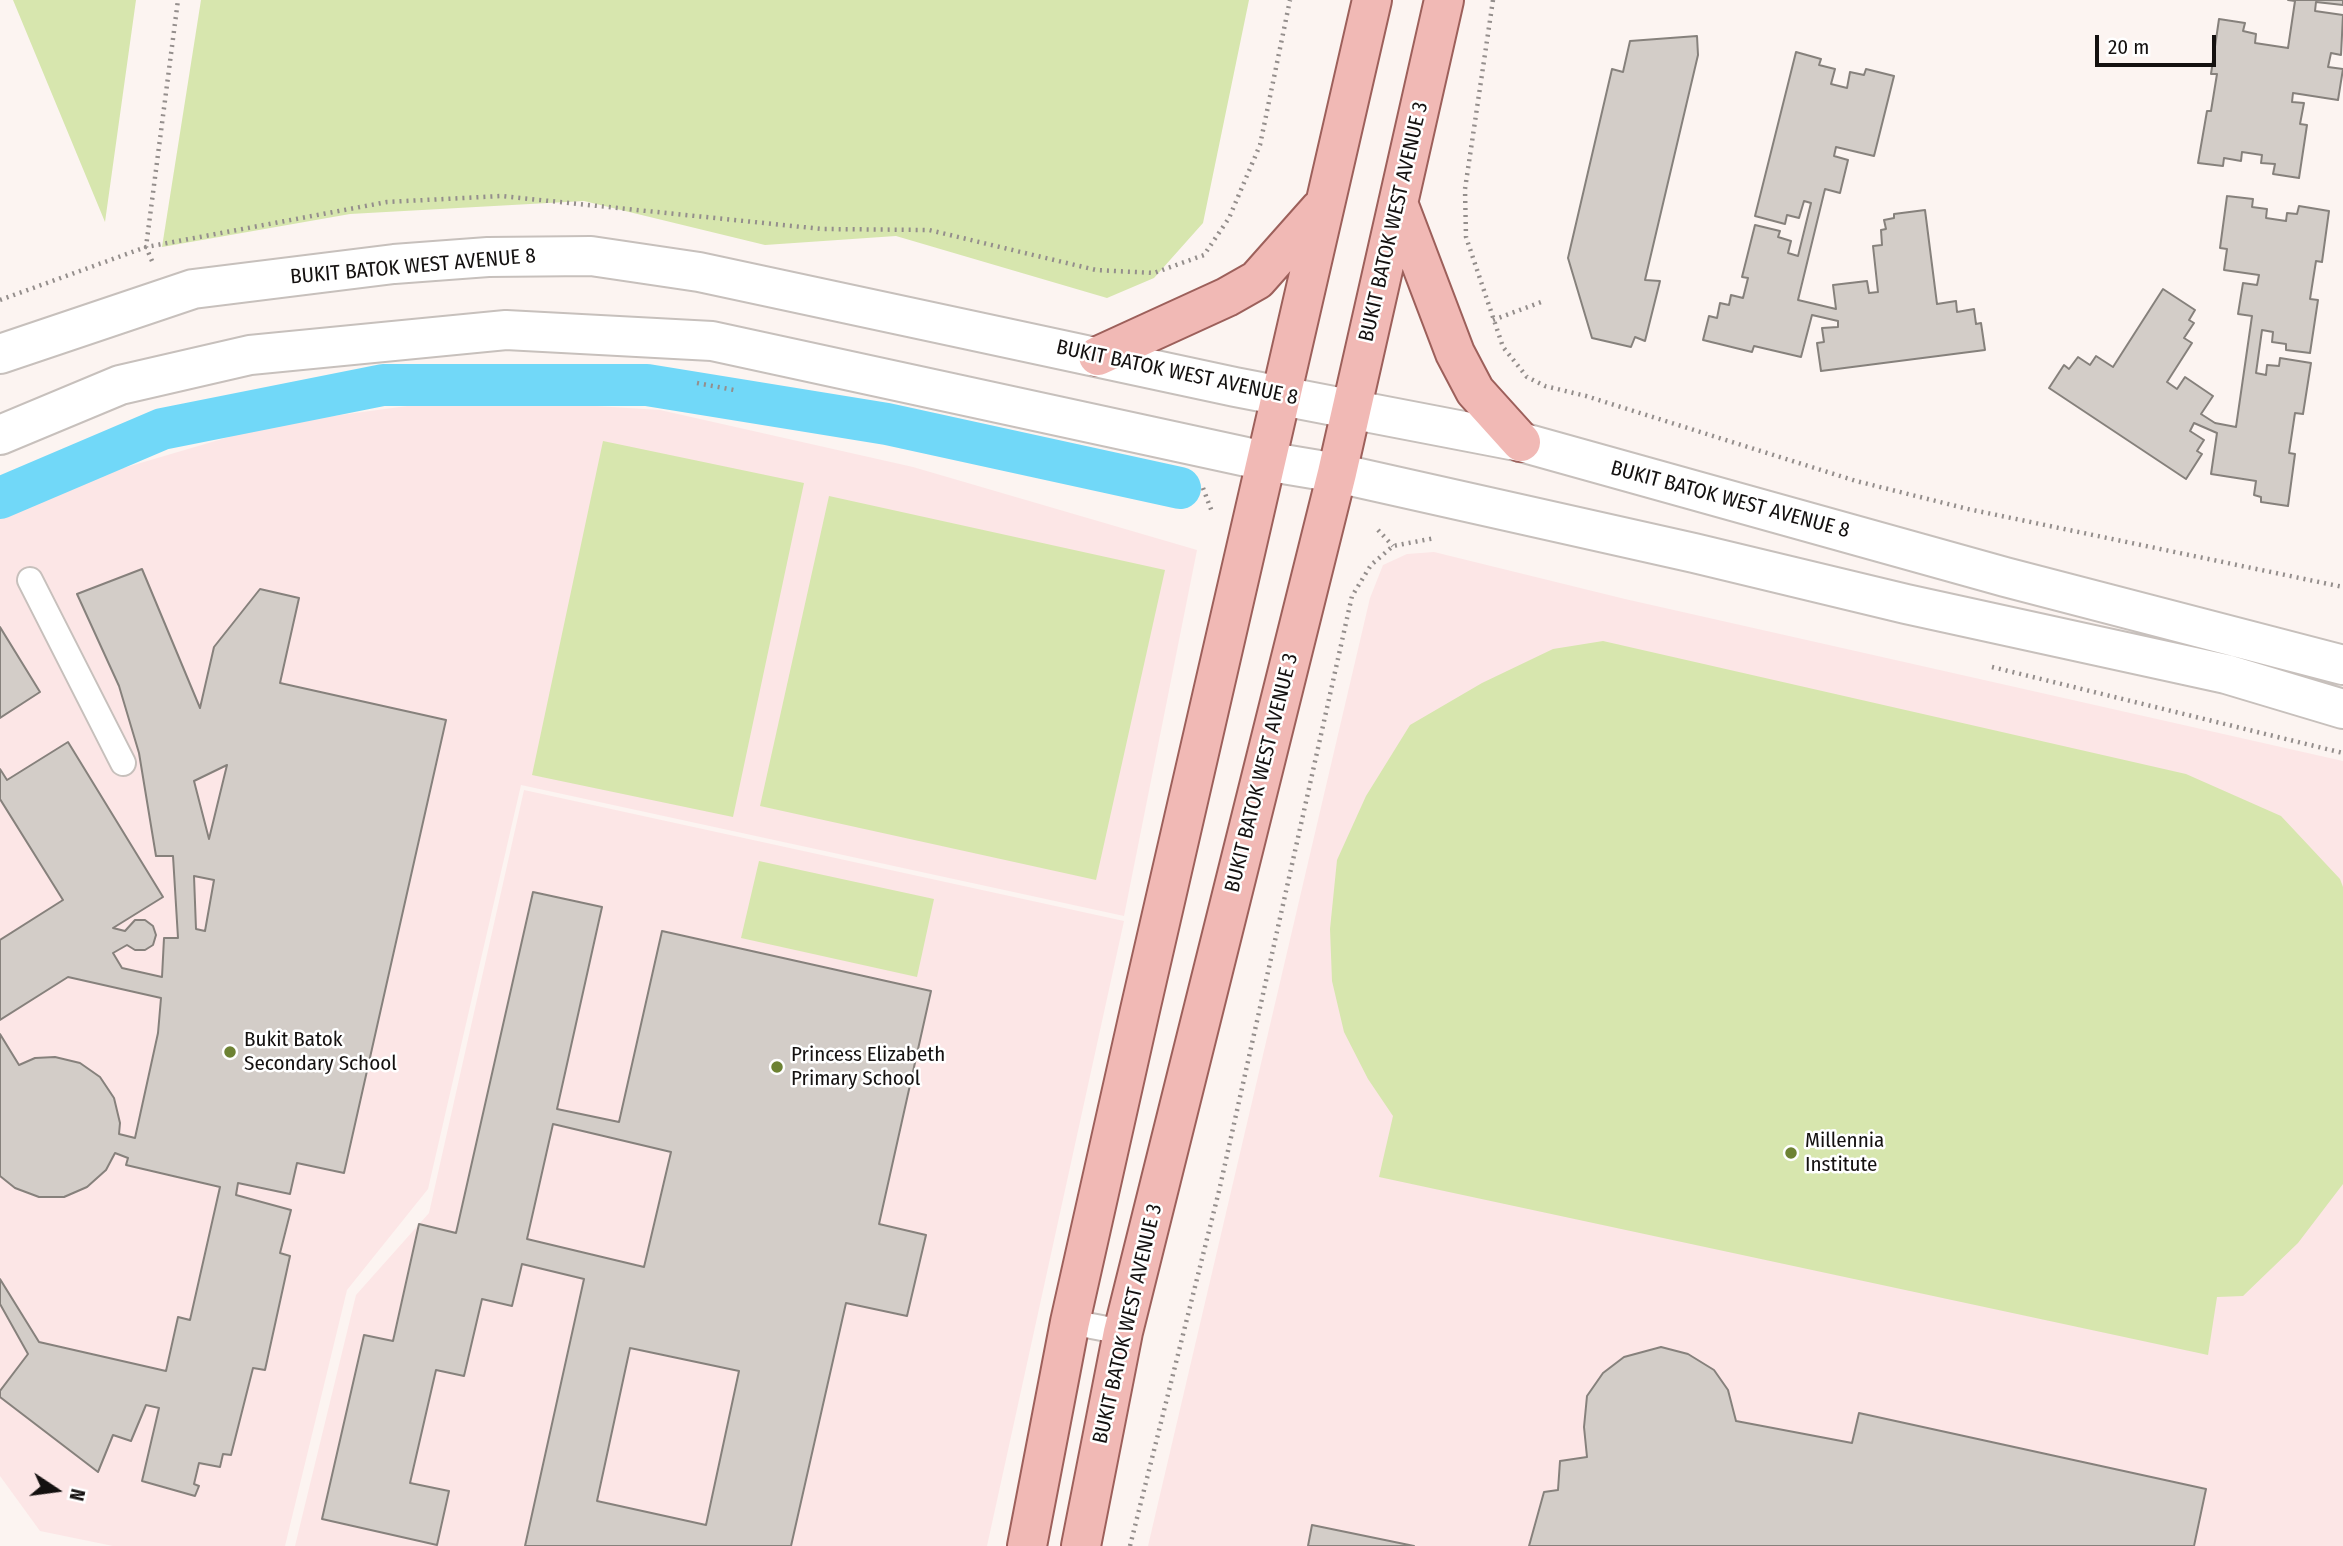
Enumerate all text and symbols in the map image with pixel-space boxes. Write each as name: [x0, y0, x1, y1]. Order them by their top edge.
scale bar: [2098, 21, 2219, 65]
text: 20 m: [2108, 34, 2149, 60]
street label: BUKIT BATOK WEST AVENUE 3: [1354, 100, 1434, 344]
street label: BUKIT BATOK WEST AVENUE 8: [289, 244, 537, 290]
street label: BUKIT BATOK WEST AVENUE 8: [1054, 335, 1300, 411]
street label: BUKIT BATOK WEST AVENUE 8: [1608, 456, 1852, 544]
street label: BUKIT BATOK WEST AVENUE 3: [1220, 651, 1304, 895]
place label: Bukit Batok Secondary School: [244, 1027, 397, 1077]
place label: Princess Elizabeth Primary School: [791, 1042, 945, 1092]
marker: Bukit Batok Secondary School: [222, 1044, 238, 1060]
marker: Princess Elizabeth Primary School: [769, 1059, 785, 1075]
place label: Millennia Institute: [1805, 1128, 1884, 1178]
marker: Millennia Institute: [1783, 1145, 1799, 1161]
street label: BUKIT BATOK WEST AVENUE 3: [1088, 1202, 1168, 1446]
north arrow: [21, 1455, 91, 1525]
text: N: [64, 1487, 89, 1503]

